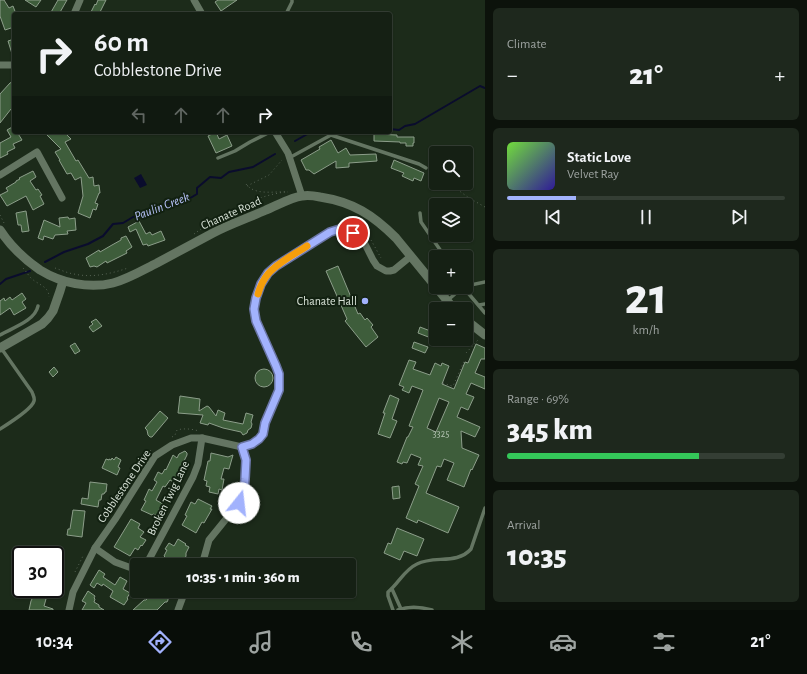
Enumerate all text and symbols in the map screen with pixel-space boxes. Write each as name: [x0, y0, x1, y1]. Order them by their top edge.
icon: right: [28, 28, 80, 80]
text: 60 m: [94, 29, 149, 57]
text: Climate: [507, 38, 546, 51]
text: 21°: [629, 60, 663, 90]
text: Cobblestone Drive: [94, 62, 222, 80]
text: −: [507, 64, 518, 86]
text: +: [774, 64, 785, 86]
icon: left: [128, 104, 150, 126]
icon: ahead: [170, 104, 192, 126]
icon: ahead: [212, 104, 234, 126]
icon: right: [254, 104, 276, 126]
map controls: [429, 146, 473, 346]
button: search: [429, 146, 473, 190]
text: Static Love: [567, 150, 631, 165]
text: Velvet Ray: [567, 168, 619, 181]
water label: Paulin Creek: [133, 191, 191, 223]
street label: Chanate Road: [199, 194, 263, 232]
button: layers: [429, 198, 473, 242]
icon: previous: [542, 206, 564, 228]
icon: pause: [635, 206, 657, 228]
icon: next: [728, 206, 750, 228]
pin: [336, 216, 370, 250]
icon: arrive: [342, 222, 364, 244]
button: +: [429, 250, 473, 294]
text: 21: [624, 271, 668, 323]
place label: Chanate Hall: [297, 295, 357, 307]
marker: Chanate Hall: [360, 296, 370, 306]
button: −: [429, 302, 473, 346]
text: km/h: [633, 324, 659, 337]
text: Range · 69%: [507, 393, 569, 406]
text: 345 km: [507, 415, 593, 445]
house number: 3325: [433, 429, 449, 439]
street label: Cobblestone Drive: [95, 447, 153, 525]
street label: Broken Twig Lane: [145, 459, 191, 537]
position arrow: [218, 482, 260, 524]
text: Arrival: [507, 519, 540, 532]
text: 10:35: [507, 541, 567, 571]
speed limit sign: 30: [12, 546, 64, 598]
text: 10:35 · 1 min · 360 m: [186, 570, 300, 585]
icon: directions: [146, 628, 174, 656]
icon: music: [247, 628, 275, 656]
icon: phone: [347, 628, 375, 656]
icon: climate: [448, 628, 476, 656]
icon: car: [549, 628, 577, 656]
icon: filters: [650, 628, 678, 656]
text: 10:34: [36, 633, 73, 651]
text: 21°: [750, 633, 771, 651]

